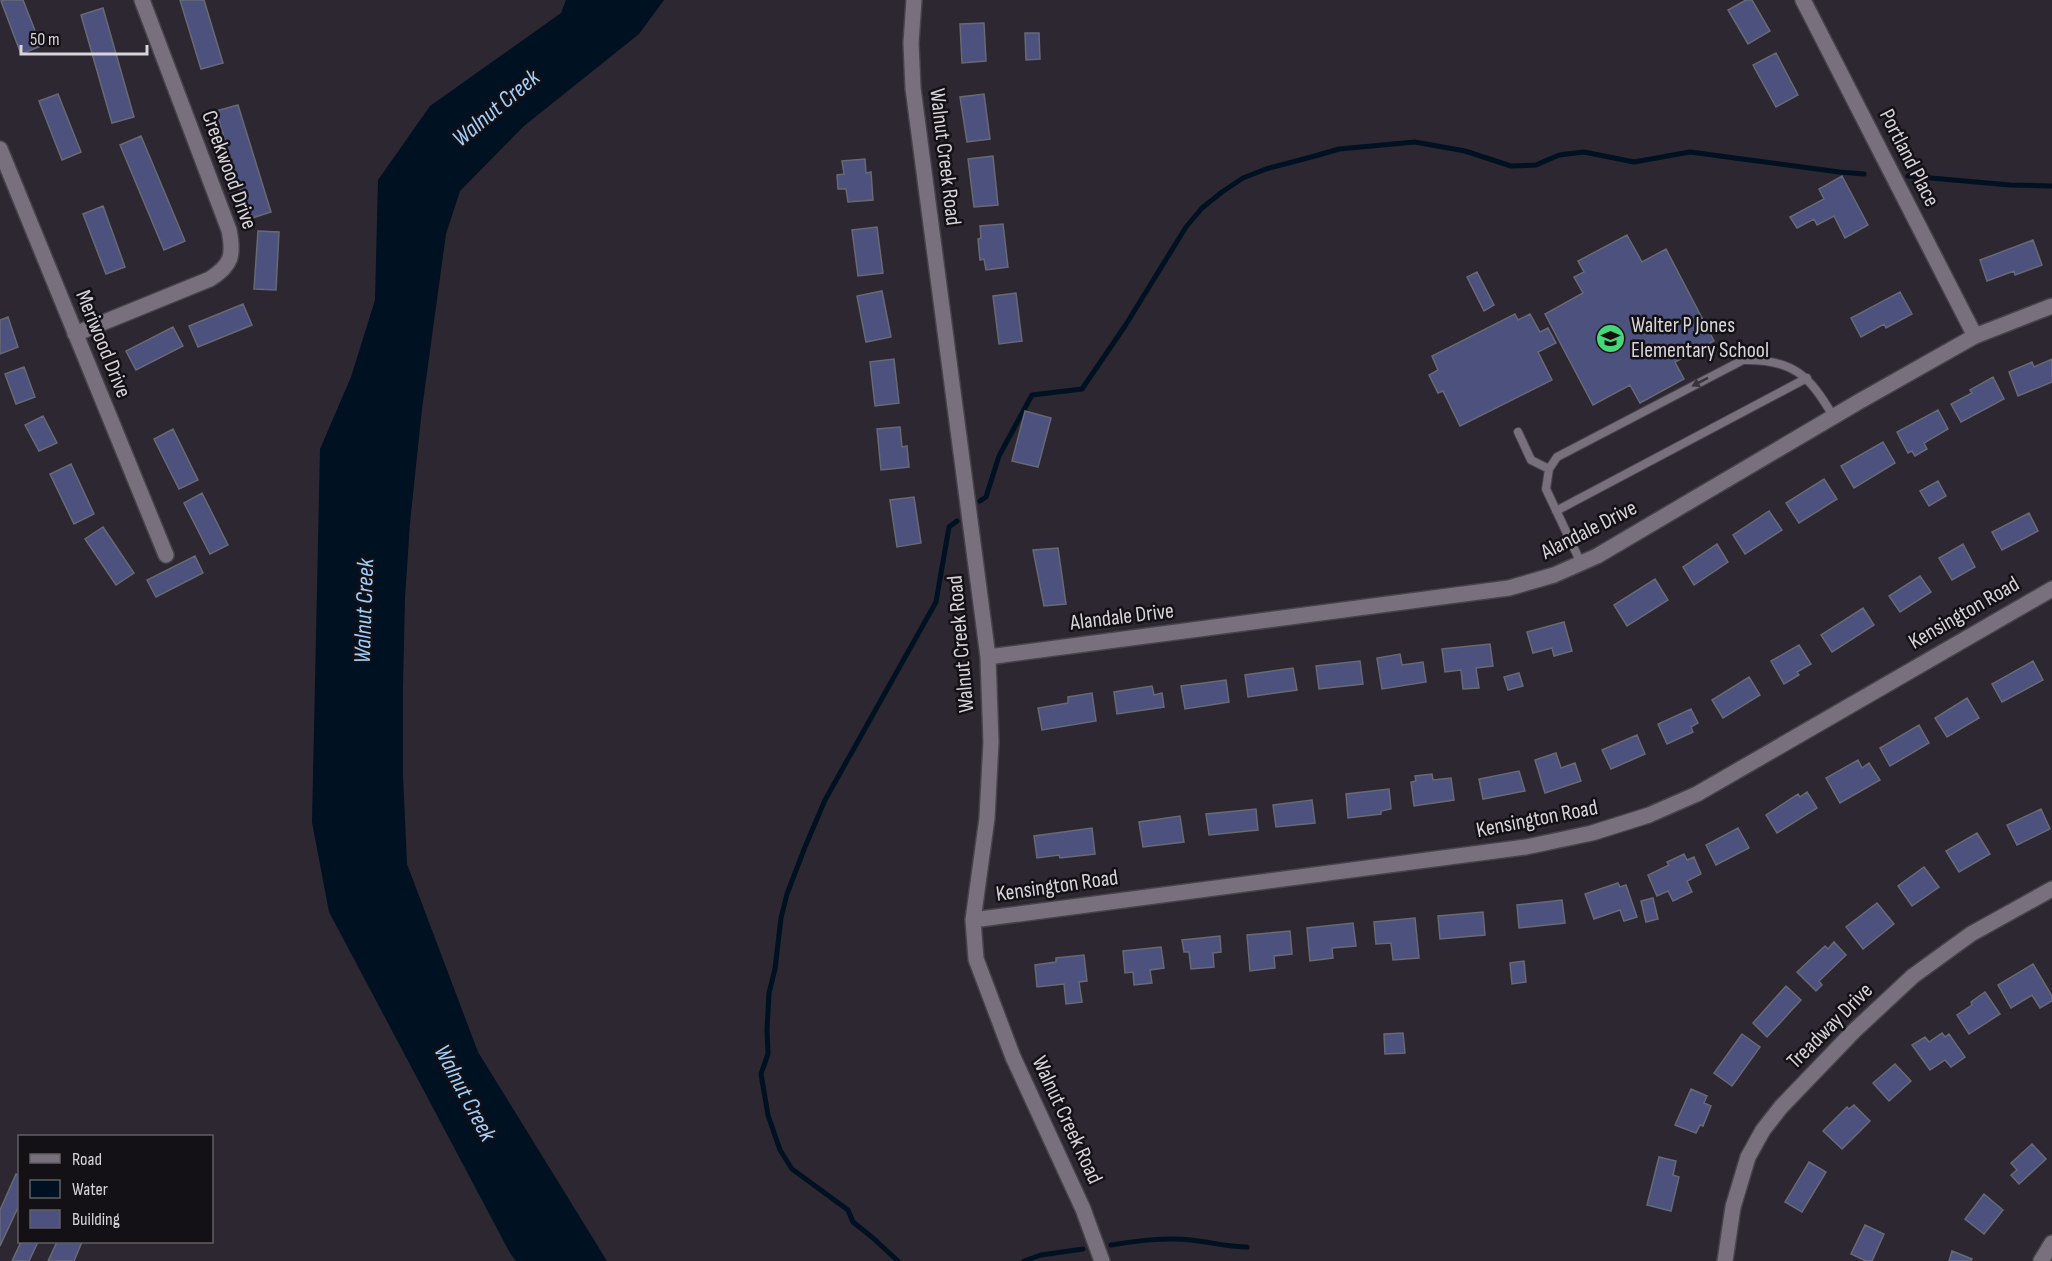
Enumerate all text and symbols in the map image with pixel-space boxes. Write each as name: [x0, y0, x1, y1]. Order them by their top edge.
scale bar: [21, 18, 147, 56]
text: 50 m: [30, 29, 60, 50]
water label: Walnut Creek: [446, 62, 546, 153]
street label: Walnut Creek Road: [923, 87, 967, 227]
street label: Portland Place: [1873, 105, 1945, 211]
street label: Creekwood Drive: [195, 107, 263, 233]
street label: Meriwood Drive: [69, 286, 137, 402]
place label: Walter P Jones Elementary School: [1631, 312, 1769, 364]
school or university icon: Walter P Jones Elementary School: [1594, 322, 1626, 354]
one-way arrow: [1691, 377, 1708, 387]
street label: Alandale Drive: [1536, 494, 1642, 566]
water label: Walnut Creek: [348, 557, 380, 664]
street label: Kensington Road: [1904, 571, 2024, 655]
street label: Walnut Creek Road: [942, 574, 980, 714]
street label: Alandale Drive: [1068, 597, 1175, 637]
street label: Kensington Road: [1474, 794, 1600, 844]
street label: Kensington Road: [994, 864, 1120, 908]
street label: Treadway Drive: [1781, 977, 1879, 1075]
water label: Walnut Creek: [428, 1040, 503, 1147]
street label: Walnut Creek Road: [1026, 1052, 1108, 1188]
legend: [18, 1135, 213, 1243]
text: Road: [72, 1149, 102, 1170]
text: Water: [72, 1179, 108, 1200]
text: Building: [72, 1209, 120, 1230]

